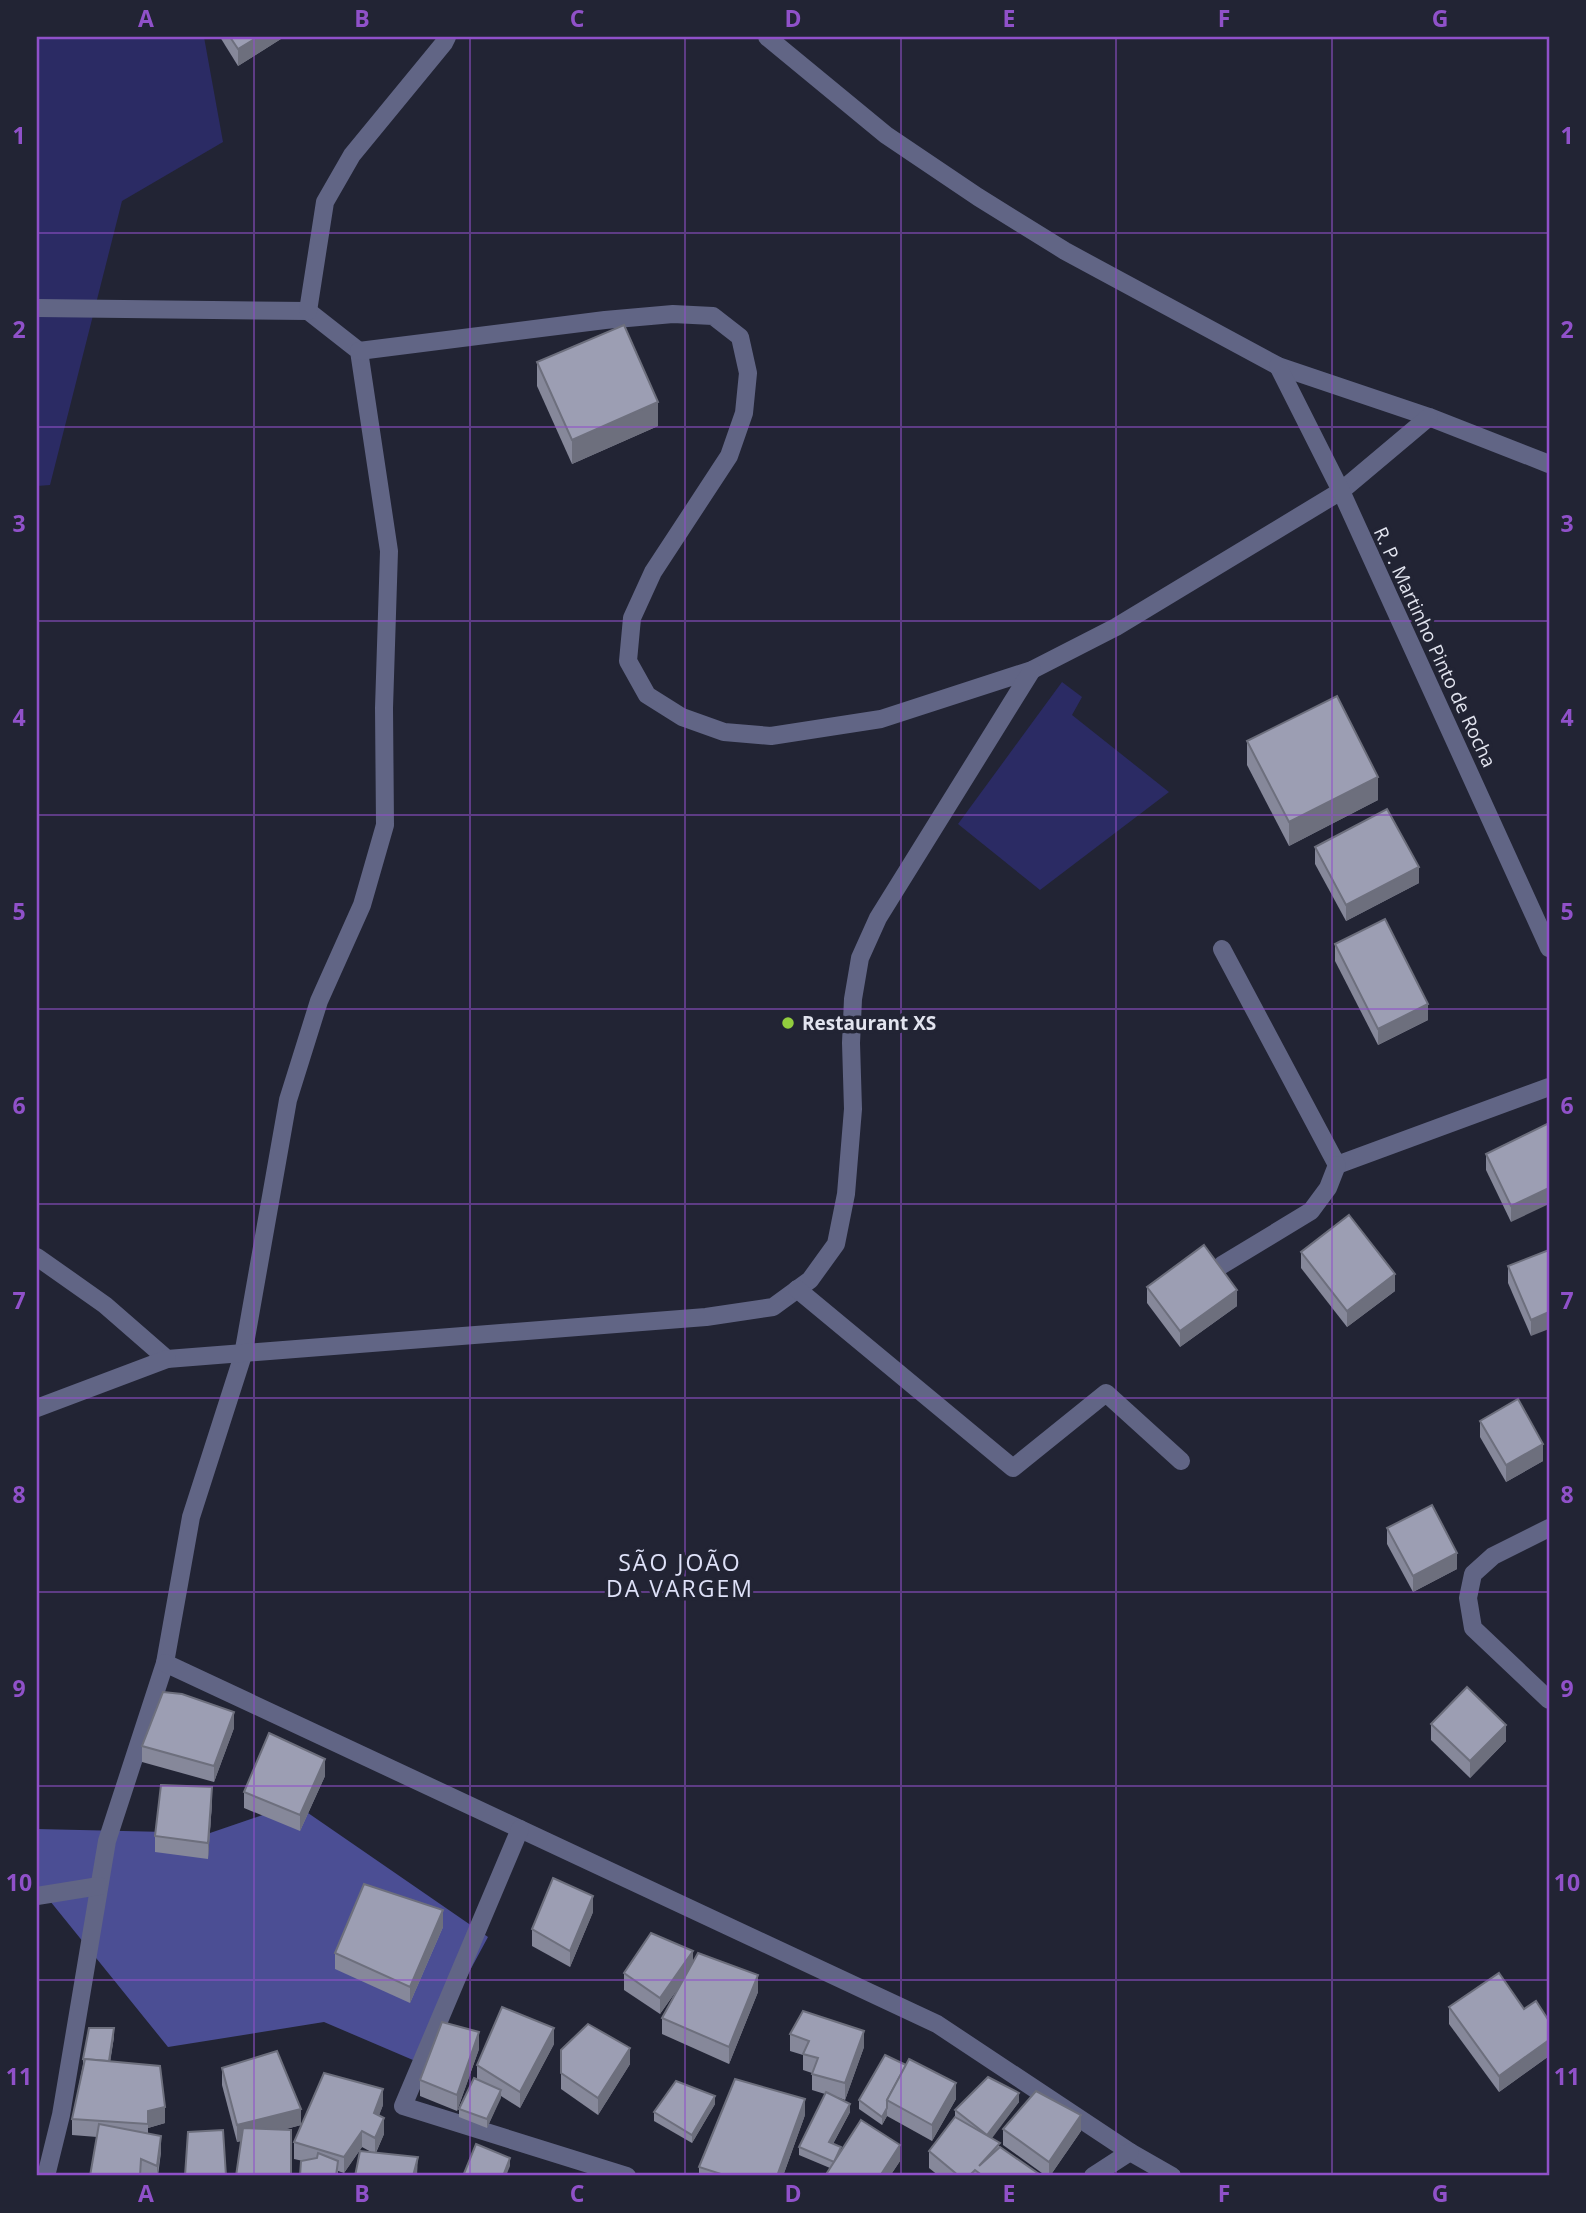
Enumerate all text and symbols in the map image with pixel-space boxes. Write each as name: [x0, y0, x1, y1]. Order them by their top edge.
text: A: [138, 2, 154, 34]
text: B: [354, 2, 370, 34]
text: C: [570, 2, 584, 34]
text: D: [784, 2, 802, 34]
text: E: [1003, 2, 1015, 34]
text: F: [1218, 2, 1230, 34]
text: G: [1432, 2, 1448, 34]
text: 1: [12, 119, 26, 151]
text: 1: [1560, 119, 1574, 151]
text: 2: [12, 313, 26, 345]
text: 2: [1560, 313, 1574, 345]
text: 3: [12, 507, 26, 539]
text: 3: [1560, 507, 1574, 539]
street label: R. P. Martinho Pinto de Rocha: [1368, 523, 1502, 771]
text: 4: [12, 701, 26, 733]
text: 4: [1560, 701, 1574, 733]
text: 5: [12, 895, 26, 927]
text: 5: [1560, 895, 1574, 927]
place label: Restaurant XS: [802, 1010, 936, 1036]
marker: Restaurant XS: [780, 1015, 796, 1031]
text: 6: [12, 1089, 26, 1121]
text: 6: [1560, 1089, 1574, 1121]
text: 7: [12, 1284, 26, 1316]
text: 7: [1560, 1284, 1574, 1316]
text: 8: [12, 1478, 26, 1510]
text: 8: [1560, 1478, 1574, 1510]
district label: SÃO JOÃO DA VARGEM: [606, 1546, 754, 1604]
text: 9: [12, 1672, 26, 1704]
text: 9: [1560, 1672, 1574, 1704]
text: 10: [6, 1866, 32, 1898]
text: 10: [1554, 1866, 1580, 1898]
text: 11: [6, 2060, 32, 2092]
text: 11: [1554, 2060, 1580, 2092]
text: A: [138, 2177, 154, 2209]
text: B: [354, 2177, 370, 2209]
text: C: [570, 2177, 584, 2209]
text: D: [784, 2177, 802, 2209]
text: E: [1003, 2177, 1015, 2209]
text: F: [1218, 2177, 1230, 2209]
text: G: [1432, 2177, 1448, 2209]

